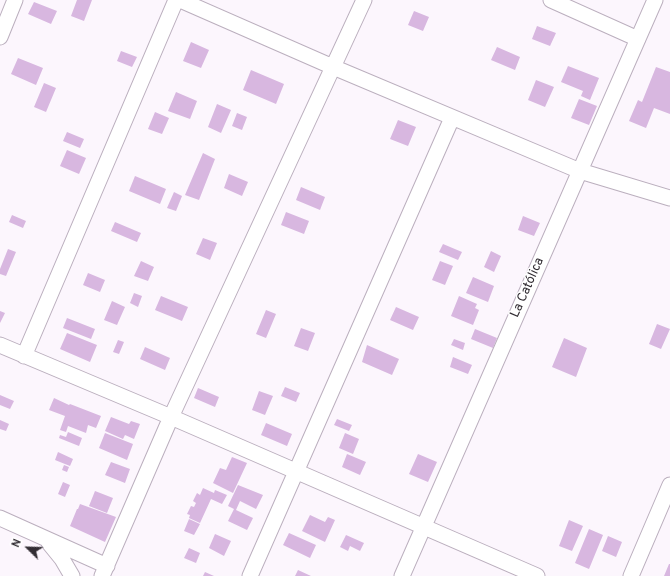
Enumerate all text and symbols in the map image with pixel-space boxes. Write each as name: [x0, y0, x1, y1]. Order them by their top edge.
street label: La Católica: [508, 256, 548, 320]
north arrow: [8, 528, 48, 568]
text: N: [9, 537, 25, 550]

